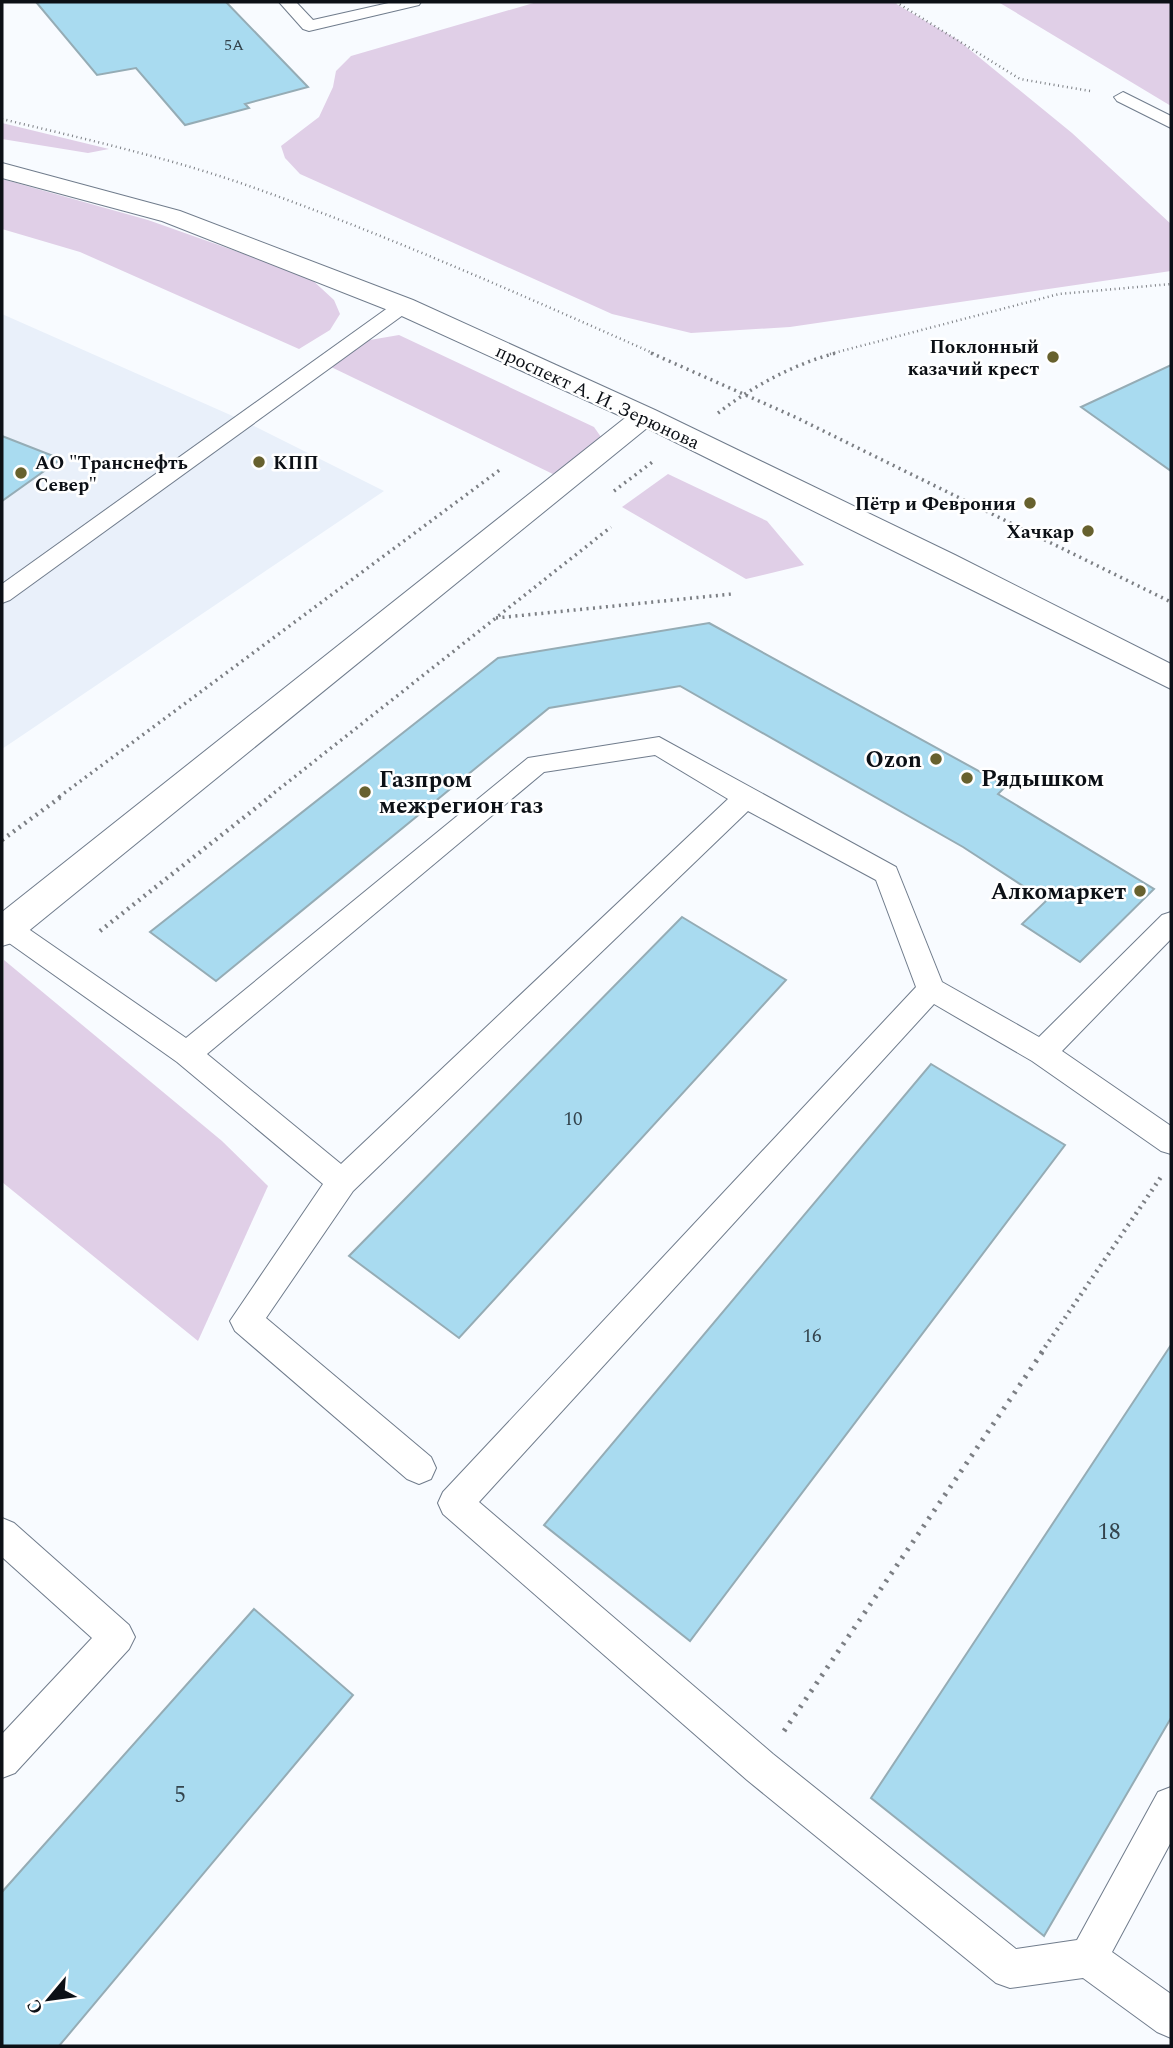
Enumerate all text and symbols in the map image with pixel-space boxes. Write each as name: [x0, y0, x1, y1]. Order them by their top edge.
house number: 5А: [224, 33, 244, 57]
place label: Поклонный казачий крест: [908, 333, 1039, 384]
street label: проспект А. И. Зерюнова: [490, 337, 705, 458]
marker: Поклонный казачий крест: [1045, 349, 1061, 365]
place label: АО "Транснефть Север": [35, 449, 188, 500]
place label: КПП: [273, 449, 319, 478]
marker: КПП: [251, 454, 267, 470]
marker: АО "Транснефть Север": [13, 465, 29, 481]
place label: Пётр и Феврония: [855, 490, 1016, 519]
marker: Пётр и Феврония: [1022, 495, 1038, 511]
place label: Хачкар: [1006, 518, 1074, 547]
marker: Хачкар: [1080, 523, 1096, 539]
place label: Ozon: [866, 743, 922, 778]
marker: Ozon: [928, 751, 944, 767]
place label: Рядышком: [981, 762, 1104, 797]
place label: Газпром межрегион газ: [379, 763, 544, 824]
marker: Рядышком: [959, 770, 975, 786]
marker: Газпром межрегион газ: [357, 784, 373, 800]
place label: Алкомаркет: [991, 875, 1126, 910]
marker: Алкомаркет: [1132, 883, 1148, 899]
house number: 10: [563, 1105, 583, 1134]
house number: 16: [802, 1322, 822, 1351]
house number: 18: [1098, 1515, 1121, 1550]
house number: 5: [174, 1778, 186, 1813]
north arrow: [14, 1964, 84, 2034]
text: С: [19, 1994, 51, 2019]

